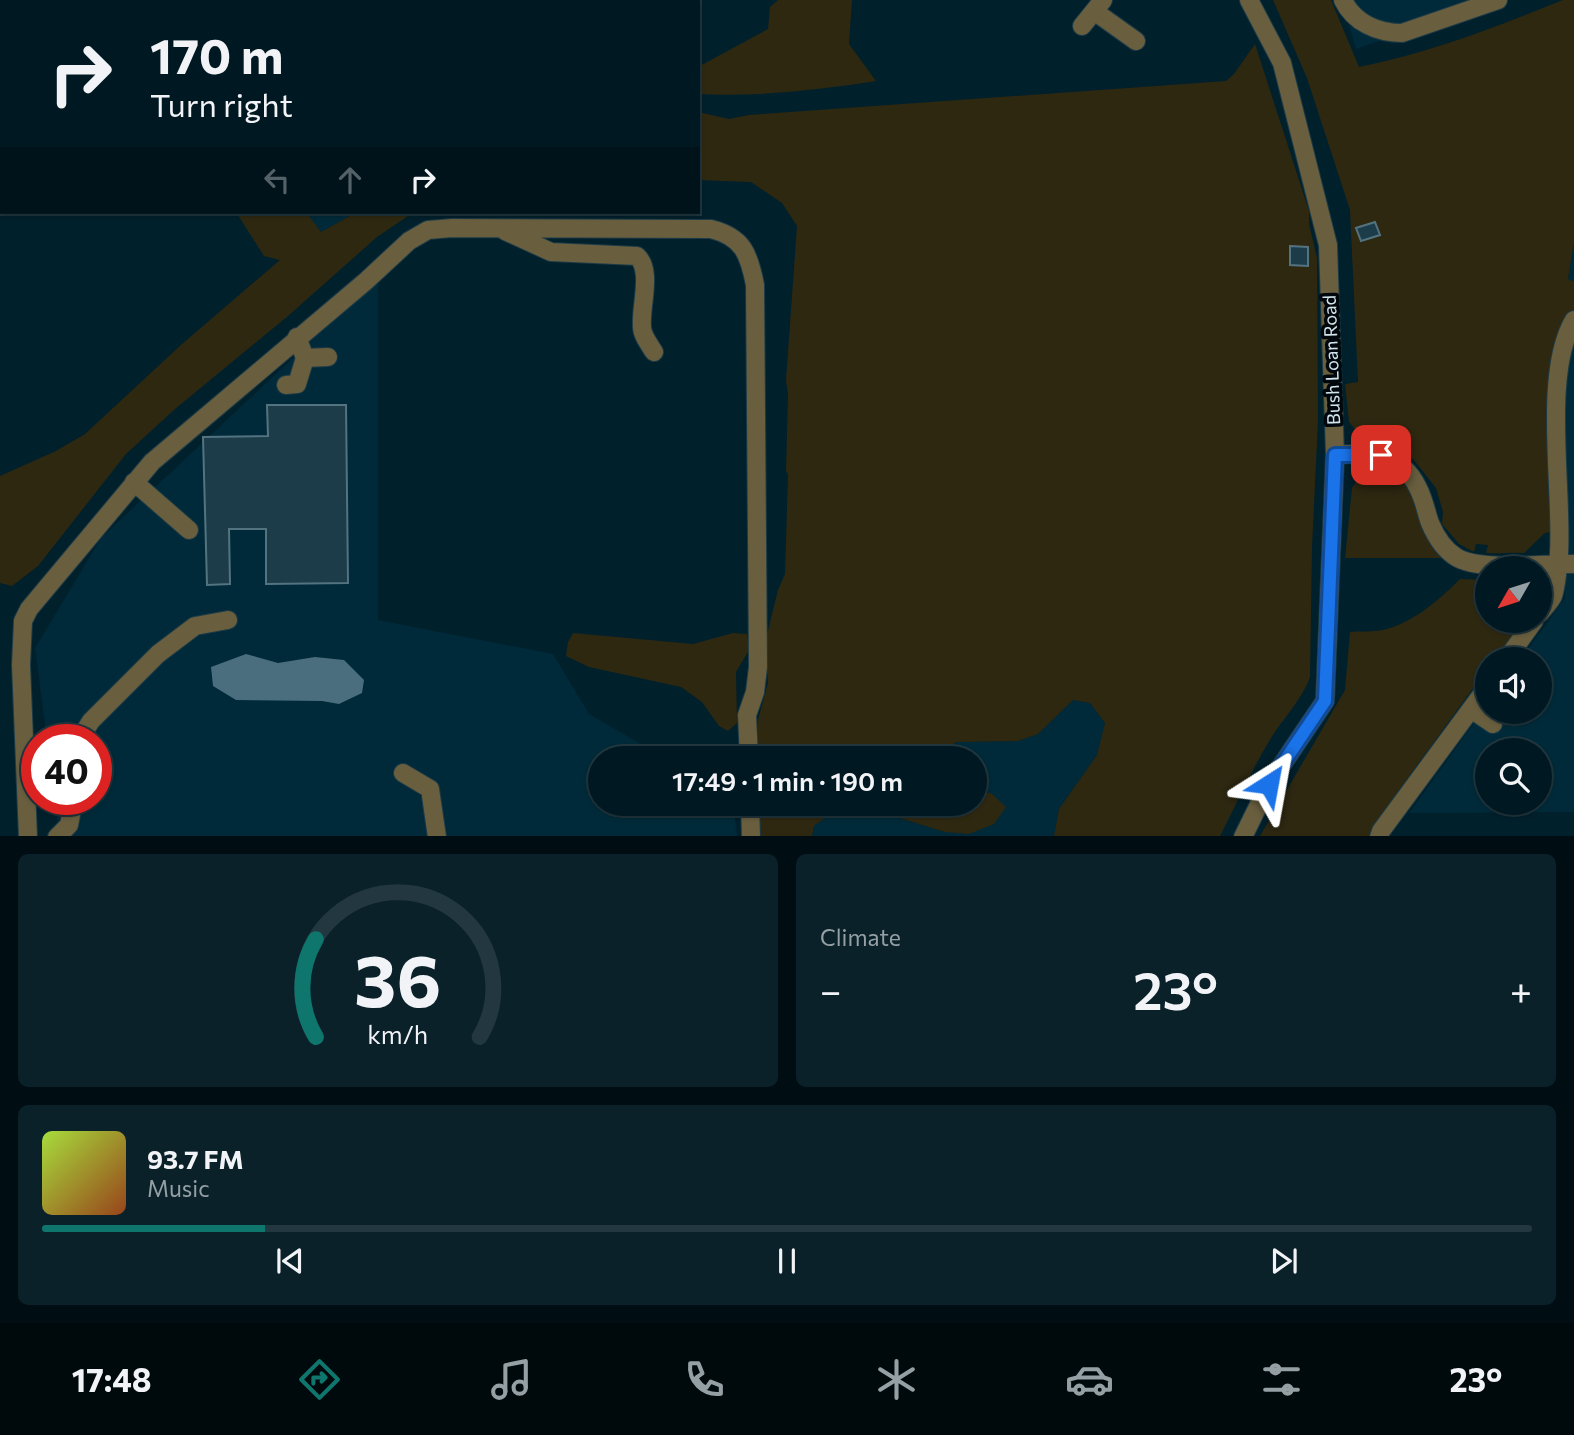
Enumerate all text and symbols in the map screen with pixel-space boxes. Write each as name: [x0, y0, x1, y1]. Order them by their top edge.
text: 170 m: [150, 24, 283, 84]
icon: right: [35, 28, 126, 119]
text: Turn right: [150, 84, 293, 124]
icon: left: [258, 161, 296, 199]
icon: ahead: [331, 161, 369, 199]
icon: right: [404, 161, 442, 199]
street label: Bush Loan Road: [1318, 295, 1344, 425]
pin: [1351, 425, 1411, 485]
icon: arrive: [1362, 436, 1400, 474]
north arrow: [1475, 556, 1552, 634]
map controls: [1475, 556, 1552, 815]
button: sound: [1475, 647, 1552, 724]
speed limit sign: 40: [21, 724, 112, 815]
button: search: [1475, 738, 1552, 815]
position arrow: [1232, 747, 1306, 821]
text: 17:49 · 1 min · 190 m: [672, 765, 903, 796]
text: Climate: [820, 923, 901, 951]
text: 36: [354, 933, 442, 1022]
text: 23°: [1133, 957, 1218, 1021]
text: −: [820, 966, 842, 1013]
text: +: [1510, 966, 1532, 1013]
text: km/h: [368, 1018, 428, 1048]
text: 93.7 FM: [147, 1143, 244, 1174]
text: Music: [147, 1174, 210, 1202]
icon: previous: [271, 1242, 309, 1280]
icon: pause: [768, 1242, 806, 1280]
icon: next: [1265, 1242, 1303, 1280]
icon: directions: [295, 1355, 344, 1404]
icon: music: [487, 1355, 536, 1404]
icon: phone: [680, 1355, 729, 1404]
icon: climate: [872, 1355, 921, 1404]
icon: car: [1065, 1355, 1114, 1404]
icon: filters: [1257, 1355, 1306, 1404]
text: 17:48: [72, 1359, 152, 1399]
text: 23°: [1449, 1359, 1502, 1399]

